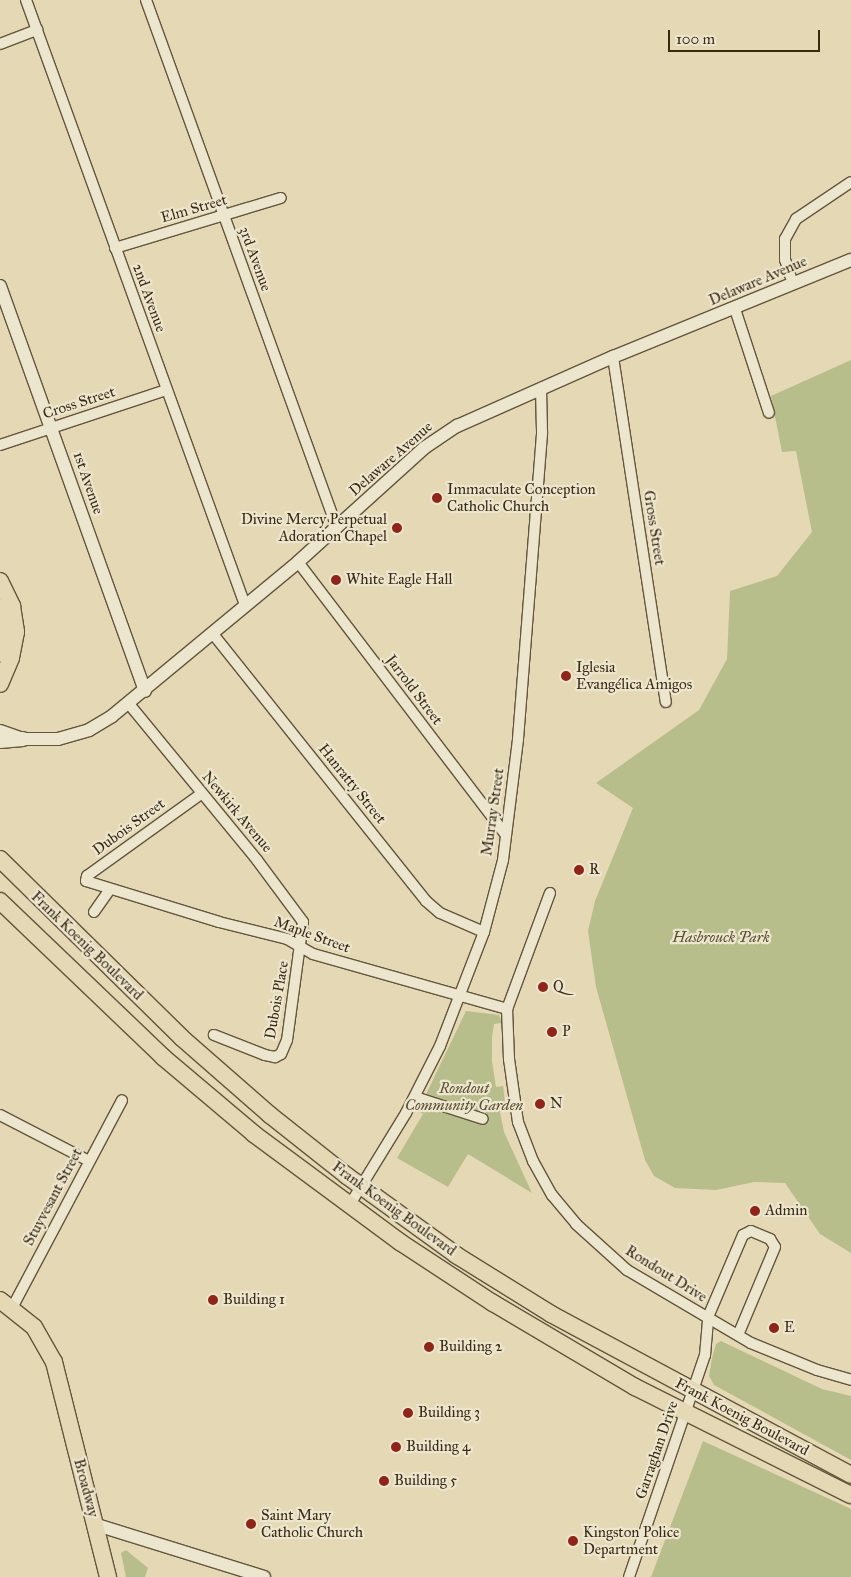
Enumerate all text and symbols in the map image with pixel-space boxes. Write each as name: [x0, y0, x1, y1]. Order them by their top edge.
scale bar: [671, 20, 824, 52]
text: 100 m: [676, 30, 715, 48]
street label: Elm Street: [159, 191, 229, 227]
street label: 3rd Avenue: [235, 224, 275, 294]
street label: Delaware Avenue: [706, 252, 810, 310]
street label: 2nd Avenue: [128, 261, 170, 335]
street label: Cross Street: [41, 383, 117, 423]
street label: Delaware Avenue: [346, 418, 436, 500]
street label: 1st Avenue: [69, 449, 107, 517]
place label: Immaculate Conception Catholic Church: [447, 480, 596, 515]
street label: Gross Street: [639, 489, 669, 567]
marker: Immaculate Conception Catholic Church: [431, 492, 443, 504]
place label: Divine Mercy Perpetual Adoration Chapel: [241, 510, 387, 545]
marker: Divine Mercy Perpetual Adoration Chapel: [391, 522, 403, 534]
place label: White Eagle Hall: [346, 571, 453, 589]
marker: White Eagle Hall: [330, 574, 342, 586]
street label: Jarrold Street: [382, 651, 446, 729]
place label: Iglesia Evangélica Amigos: [576, 658, 692, 693]
marker: Iglesia Evangélica Amigos: [560, 670, 572, 682]
street label: Hanratty Street: [314, 740, 390, 828]
street label: Murray Street: [478, 767, 508, 857]
street label: Newkirk Avenue: [198, 768, 276, 856]
street label: Dubois Street: [89, 795, 169, 859]
place label: R: [589, 861, 600, 879]
marker: R: [573, 864, 585, 876]
street label: Frank Koenig Boulevard: [27, 888, 147, 1004]
street label: Maple Street: [271, 913, 353, 957]
park label: Hasbrouck Park: [672, 929, 770, 947]
street label: Dubois Place: [261, 959, 293, 1041]
place label: Q: [553, 978, 564, 996]
marker: Q: [537, 981, 549, 993]
place label: P: [562, 1023, 571, 1041]
marker: P: [546, 1026, 558, 1038]
park label: Rondout Community Garden: [405, 1079, 523, 1114]
place label: N: [550, 1095, 563, 1113]
marker: N: [534, 1098, 546, 1110]
street label: Stuyvesant Street: [20, 1145, 86, 1249]
street label: Frank Koenig Boulevard: [328, 1158, 460, 1260]
place label: Admin: [765, 1202, 807, 1220]
marker: Admin: [749, 1205, 761, 1217]
street label: Rondout Drive: [622, 1242, 710, 1306]
place label: Building 1: [223, 1291, 285, 1309]
marker: Building 1: [207, 1294, 219, 1306]
place label: E: [784, 1319, 795, 1337]
marker: E: [768, 1322, 780, 1334]
place label: Building 2: [439, 1338, 502, 1356]
marker: Building 2: [423, 1341, 435, 1353]
street label: Frank Koenig Boulevard: [672, 1374, 812, 1460]
street label: Garraghan Drive: [632, 1399, 682, 1501]
place label: Building 3: [418, 1404, 480, 1422]
marker: Building 3: [402, 1407, 414, 1419]
place label: Building 4: [406, 1438, 470, 1456]
marker: Building 4: [390, 1441, 402, 1453]
street label: Broadway: [70, 1457, 102, 1519]
place label: Building 5: [394, 1472, 457, 1490]
marker: Building 5: [378, 1475, 390, 1487]
place label: Saint Mary Catholic Church: [261, 1506, 363, 1541]
marker: Saint Mary Catholic Church: [245, 1518, 257, 1530]
place label: Kingston Police Department: [583, 1523, 679, 1558]
marker: Kingston Police Department: [567, 1535, 579, 1547]

